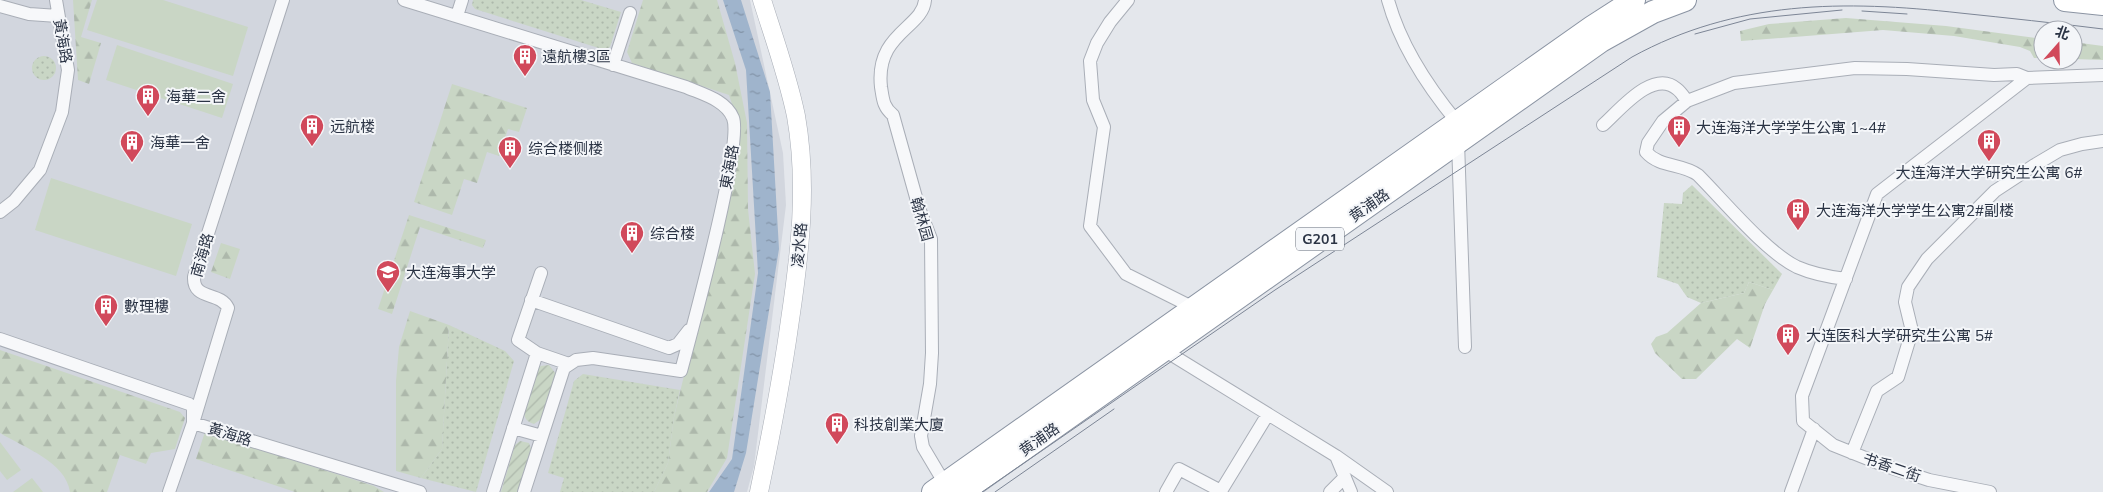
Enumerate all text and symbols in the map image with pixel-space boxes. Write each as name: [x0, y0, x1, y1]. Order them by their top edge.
street label: 黃海路: [50, 17, 76, 65]
north arrow: [2033, 20, 2083, 70]
text: 北: [2053, 22, 2072, 44]
building icon: 遠航樓3區: [512, 43, 538, 77]
place label: 遠航樓3區: [542, 47, 611, 66]
building icon: 海華二舍: [135, 83, 161, 117]
place label: 海華二舍: [166, 87, 226, 106]
building icon: 远航楼: [299, 113, 325, 147]
building icon: 大连海洋大学学生公寓 1~4#: [1666, 114, 1692, 148]
place label: 远航楼: [330, 117, 375, 136]
place label: 大连海洋大学学生公寓 1~4#: [1696, 118, 1886, 137]
building icon: 大连海洋大学研究生公寓 6#: [1976, 128, 2002, 162]
building icon: 海華一舍: [119, 129, 145, 163]
place label: 海華一舍: [150, 133, 210, 152]
building icon: 综合楼侧楼: [497, 135, 523, 169]
place label: 综合楼侧楼: [528, 139, 603, 158]
street label: 東海路: [716, 143, 742, 191]
place label: 大连海洋大学研究生公寓 6#: [1896, 163, 2082, 182]
street label: 黄浦路: [1345, 184, 1393, 226]
street label: 翰林园: [907, 195, 937, 243]
building icon: 大连海洋大学学生公寓2#副楼: [1785, 197, 1811, 231]
place label: 大连海洋大学学生公寓2#副楼: [1816, 201, 2014, 220]
building icon: 综合楼: [619, 220, 645, 254]
street label: 凌水路: [788, 222, 810, 268]
place label: 综合楼: [650, 224, 695, 243]
road number: G201: [1296, 228, 1344, 250]
street label: 南海路: [187, 231, 217, 279]
school or university icon: 大连海事大学: [375, 259, 401, 293]
place label: 大连海事大学: [406, 263, 496, 282]
building icon: 數理樓: [93, 293, 119, 327]
place label: 數理樓: [124, 297, 169, 316]
building icon: 大连医科大学研究生公寓 5#: [1775, 322, 1801, 356]
place label: 大连医科大学研究生公寓 5#: [1806, 326, 1993, 345]
building icon: 科技創業大廈: [824, 411, 850, 445]
place label: 科技創業大廈: [854, 415, 944, 434]
street label: 黃海路: [206, 418, 254, 450]
street label: 黄浦路: [1015, 418, 1063, 460]
street label: 书香二街: [1861, 448, 1923, 486]

